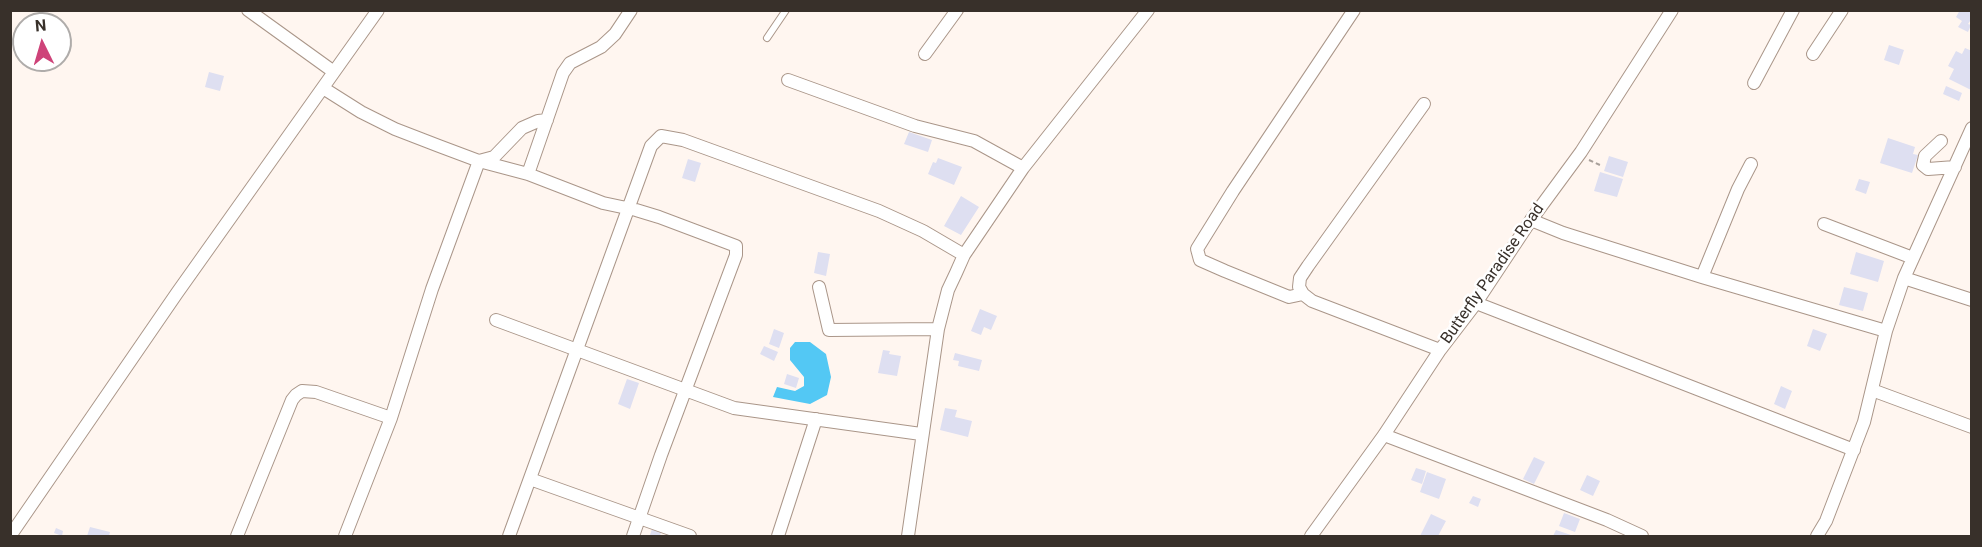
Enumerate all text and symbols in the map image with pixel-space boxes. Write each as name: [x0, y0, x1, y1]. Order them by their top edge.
north arrow: [12, 12, 72, 72]
text: N: [34, 16, 47, 36]
street label: Butterfly Paradise Road: [1437, 200, 1549, 348]

